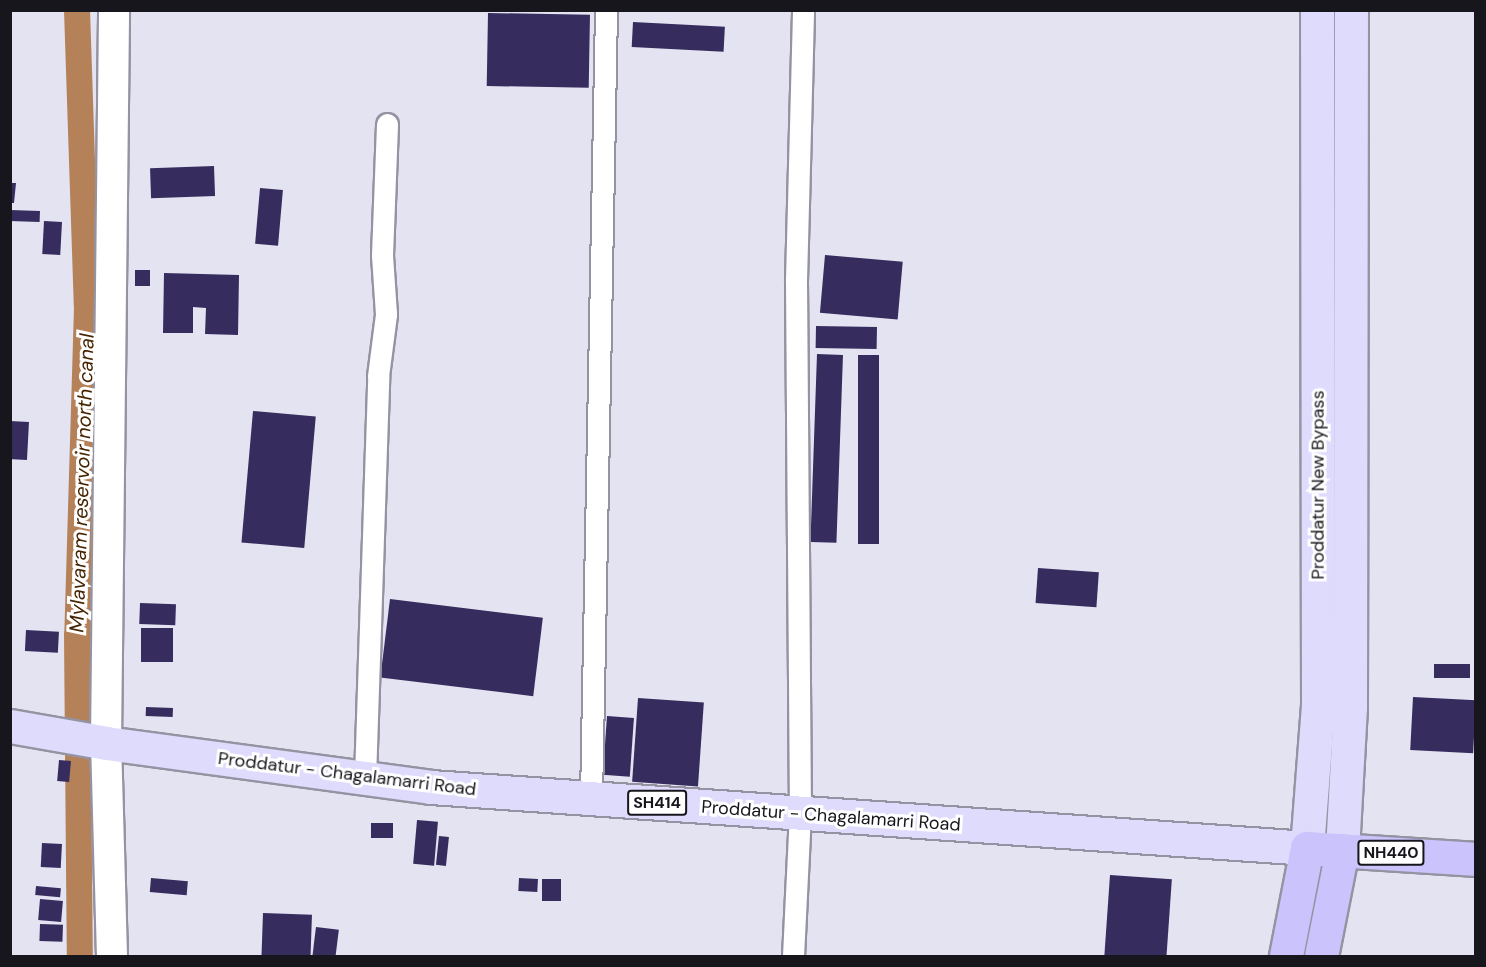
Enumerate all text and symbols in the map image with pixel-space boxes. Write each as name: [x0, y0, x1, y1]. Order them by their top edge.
water label: Mylavaram reservoir north canal: [65, 333, 99, 633]
street label: Proddatur New Bypass: [1307, 390, 1329, 580]
street label: Proddatur - Chagalamarri Road: [217, 747, 477, 801]
road number: SH414: [627, 790, 687, 816]
street label: Proddatur - Chagalamarri Road: [701, 796, 961, 836]
road number: NH440: [1356, 840, 1426, 866]

